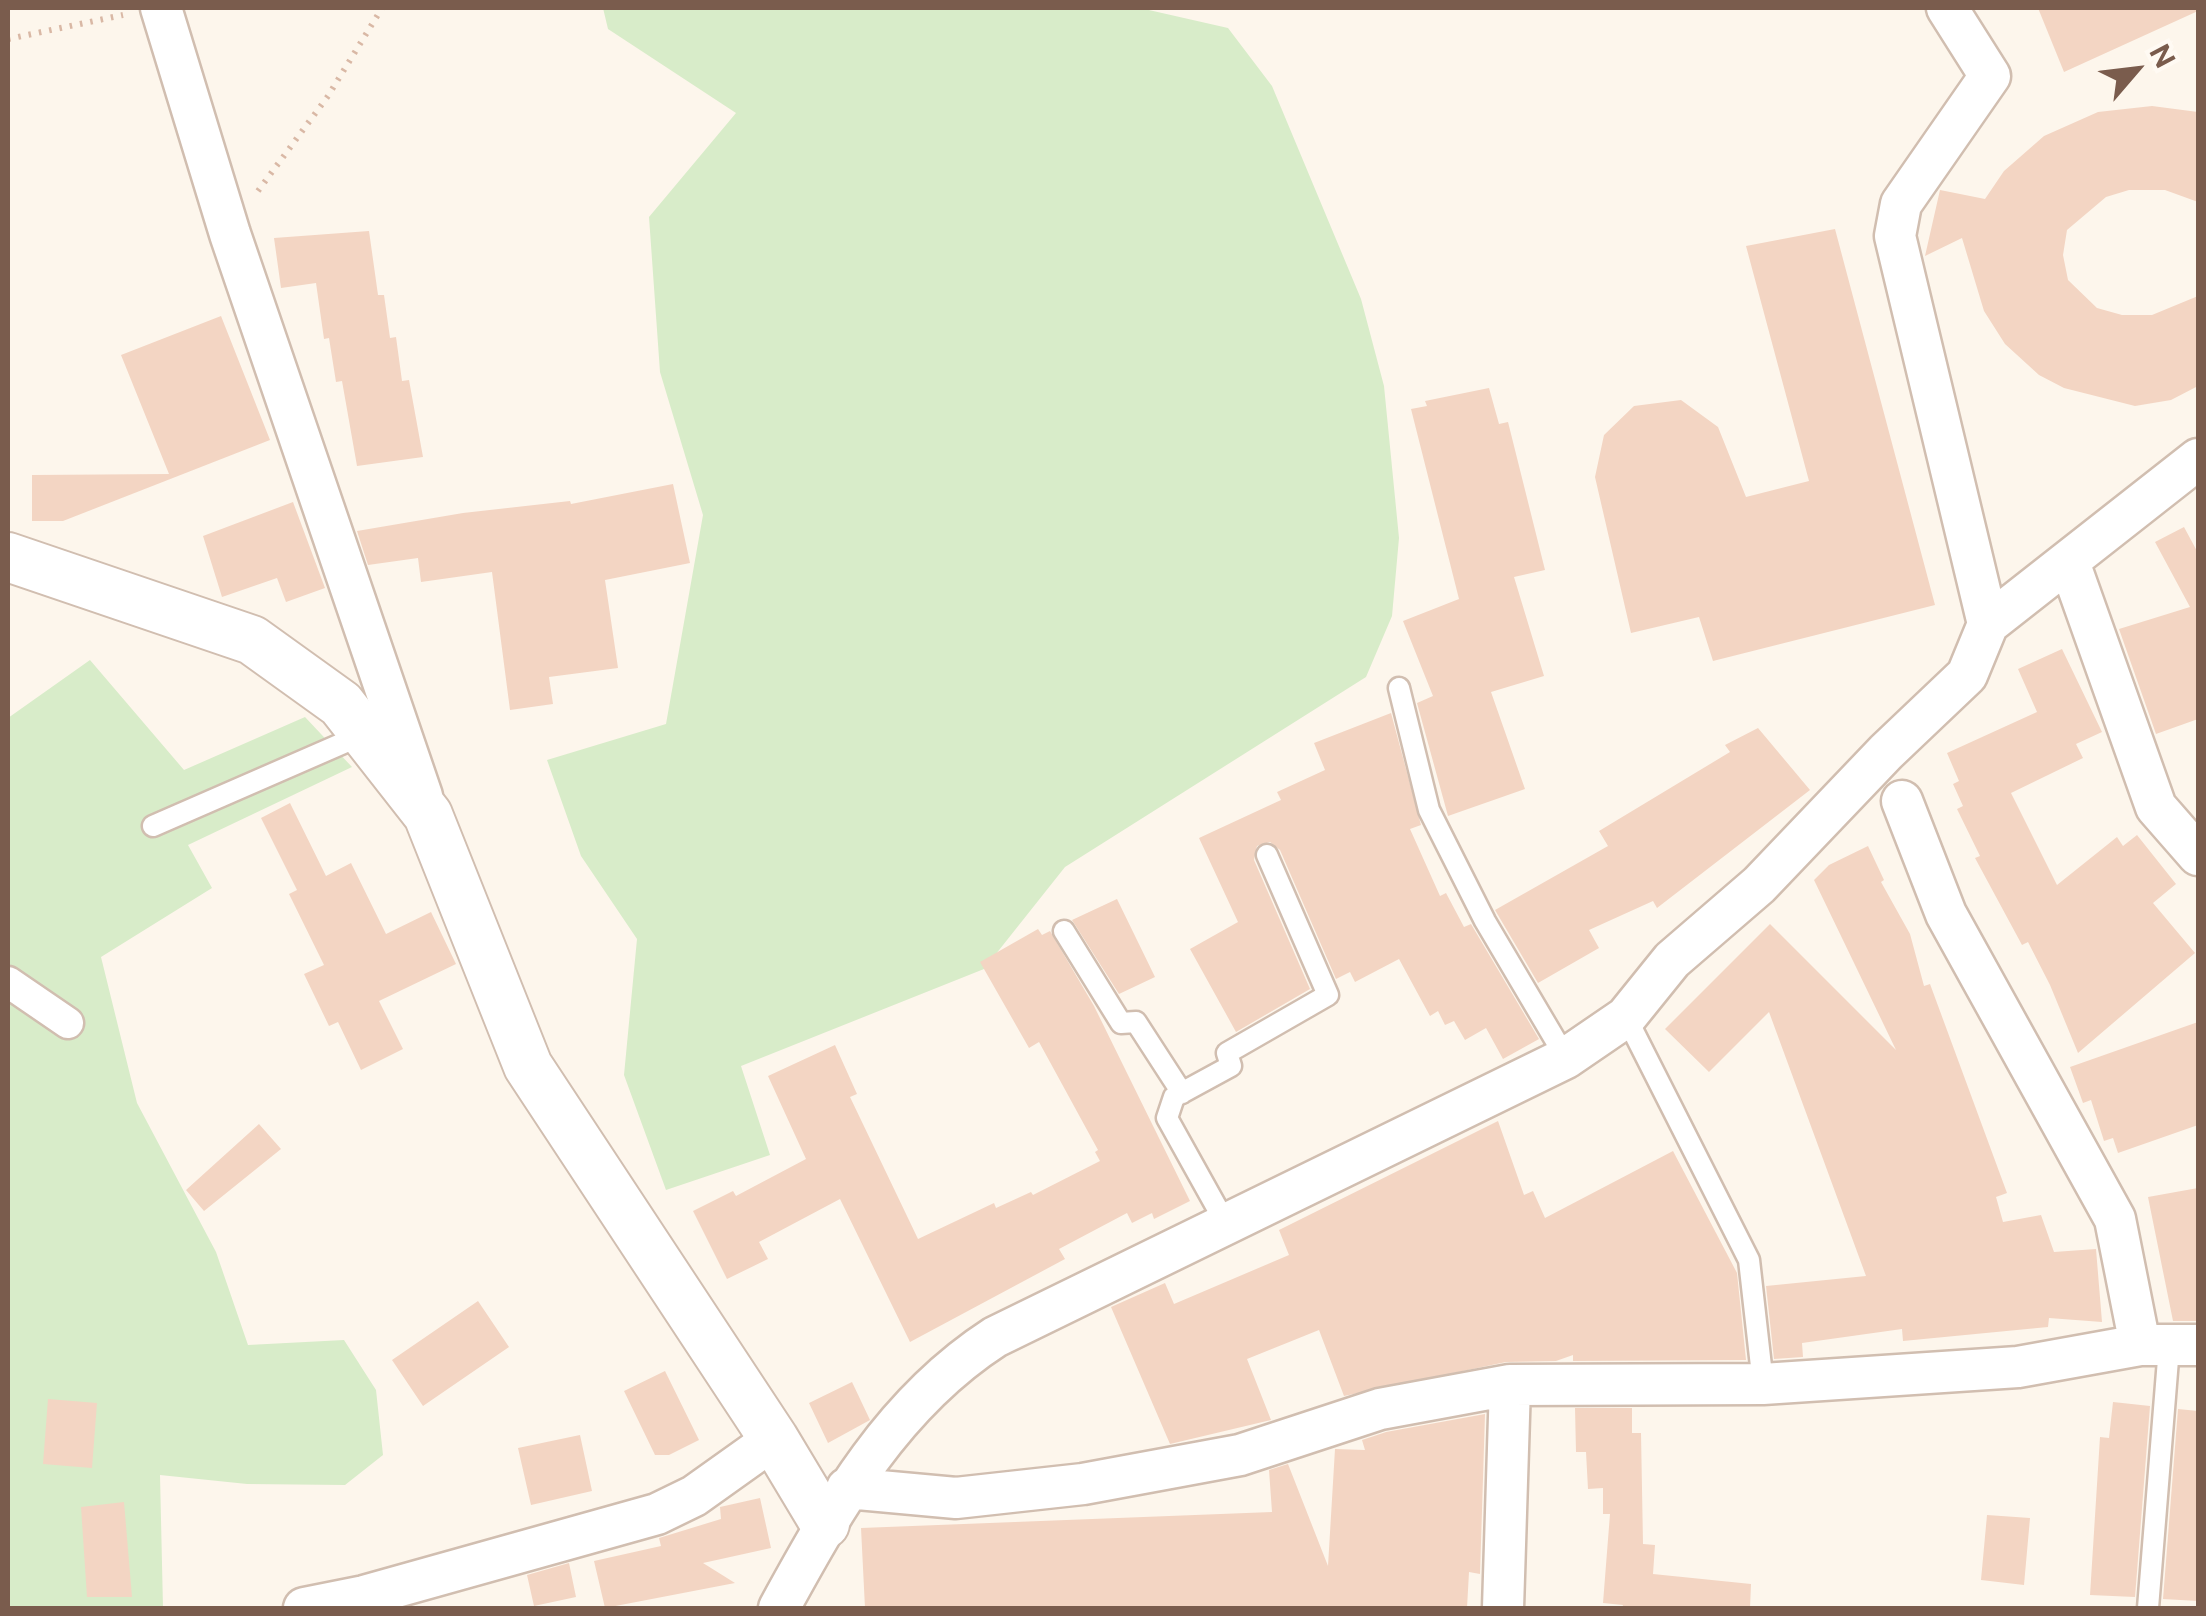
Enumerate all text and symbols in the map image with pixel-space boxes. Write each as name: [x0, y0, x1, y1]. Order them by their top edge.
north arrow: [2086, 20, 2186, 120]
text: N: [2143, 38, 2183, 73]

